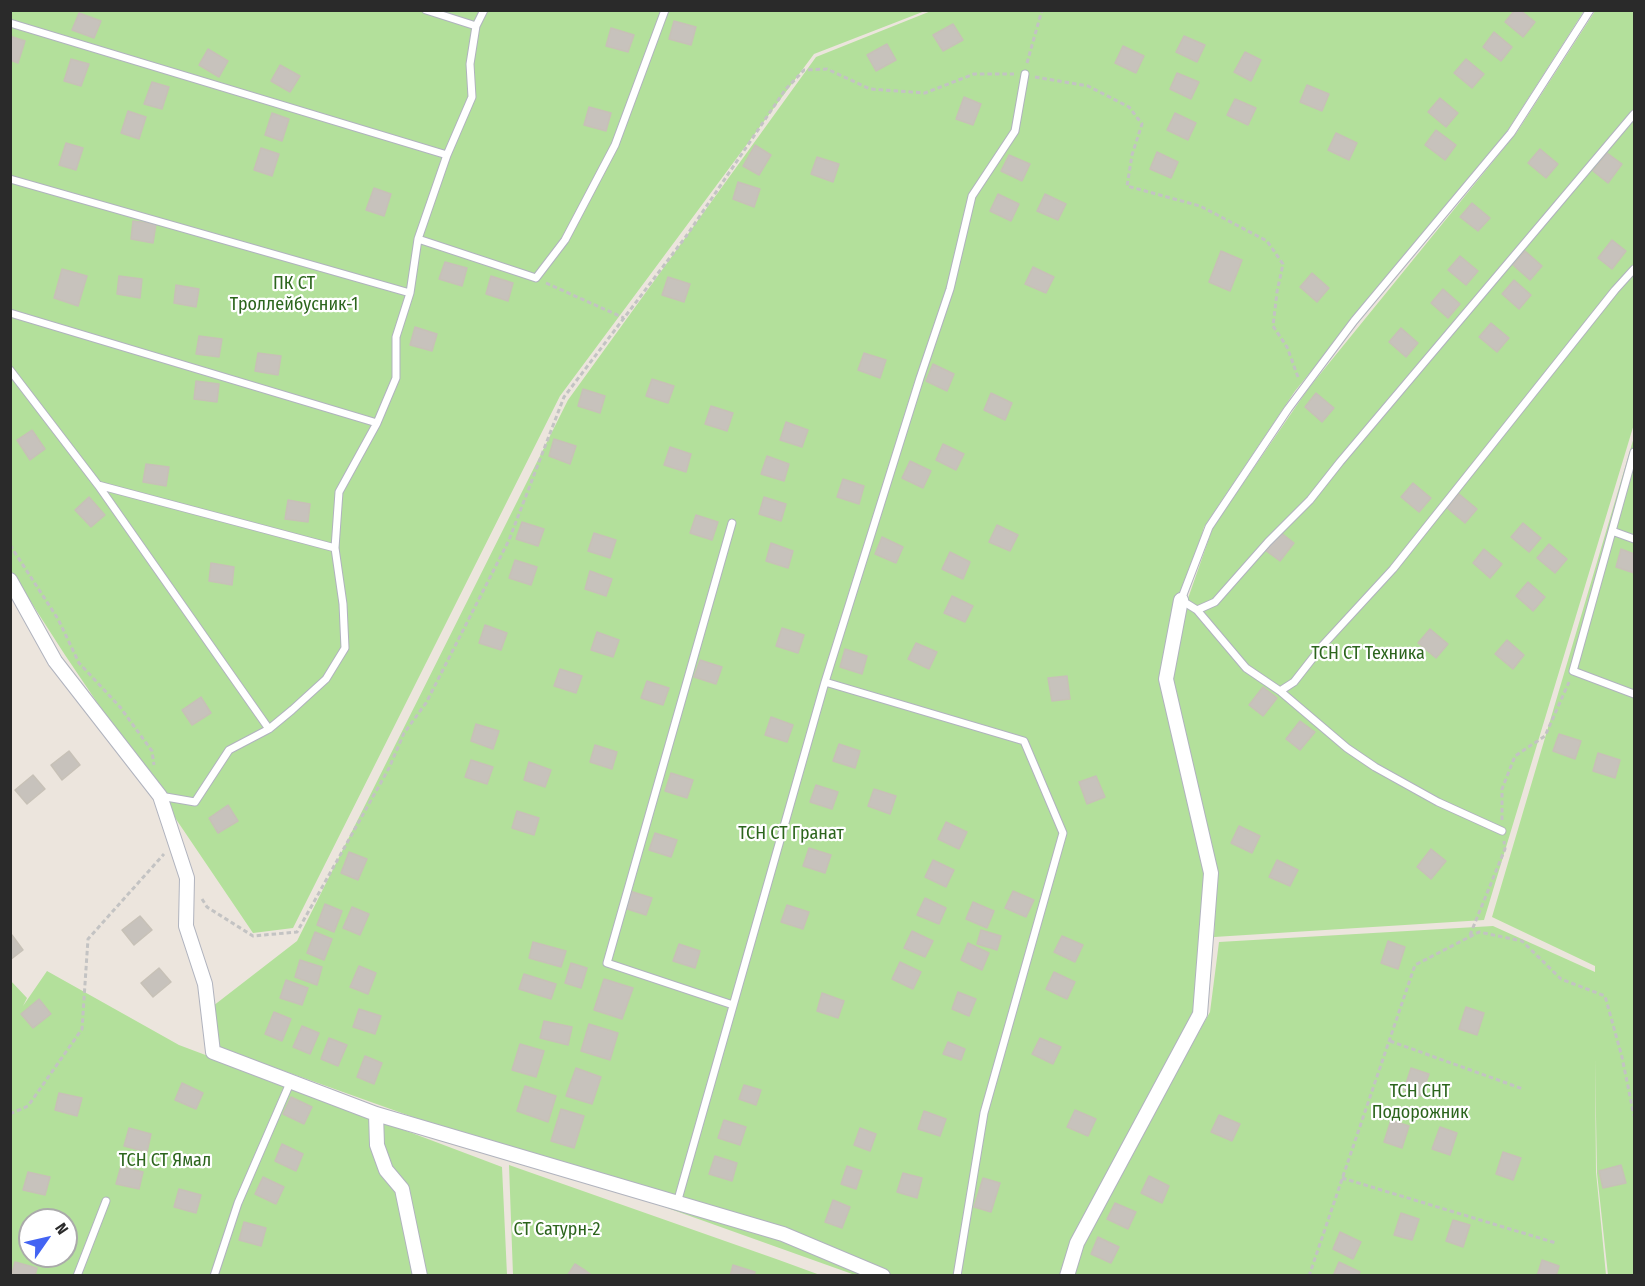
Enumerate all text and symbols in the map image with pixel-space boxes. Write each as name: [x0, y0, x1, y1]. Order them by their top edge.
park label: ПК СТ Троллейбусник-1: [230, 273, 358, 316]
park label: ТСН СТ Техника: [1311, 643, 1425, 665]
park label: ТСН СТ Гранат: [738, 823, 844, 845]
park label: ТСН СНТ Подорожник: [1372, 1081, 1468, 1124]
park label: ТСН СТ Ямал: [119, 1150, 211, 1172]
north arrow: [18, 1208, 78, 1268]
text: N: [51, 1219, 72, 1238]
park label: СТ Сатурн-2: [514, 1219, 600, 1241]

